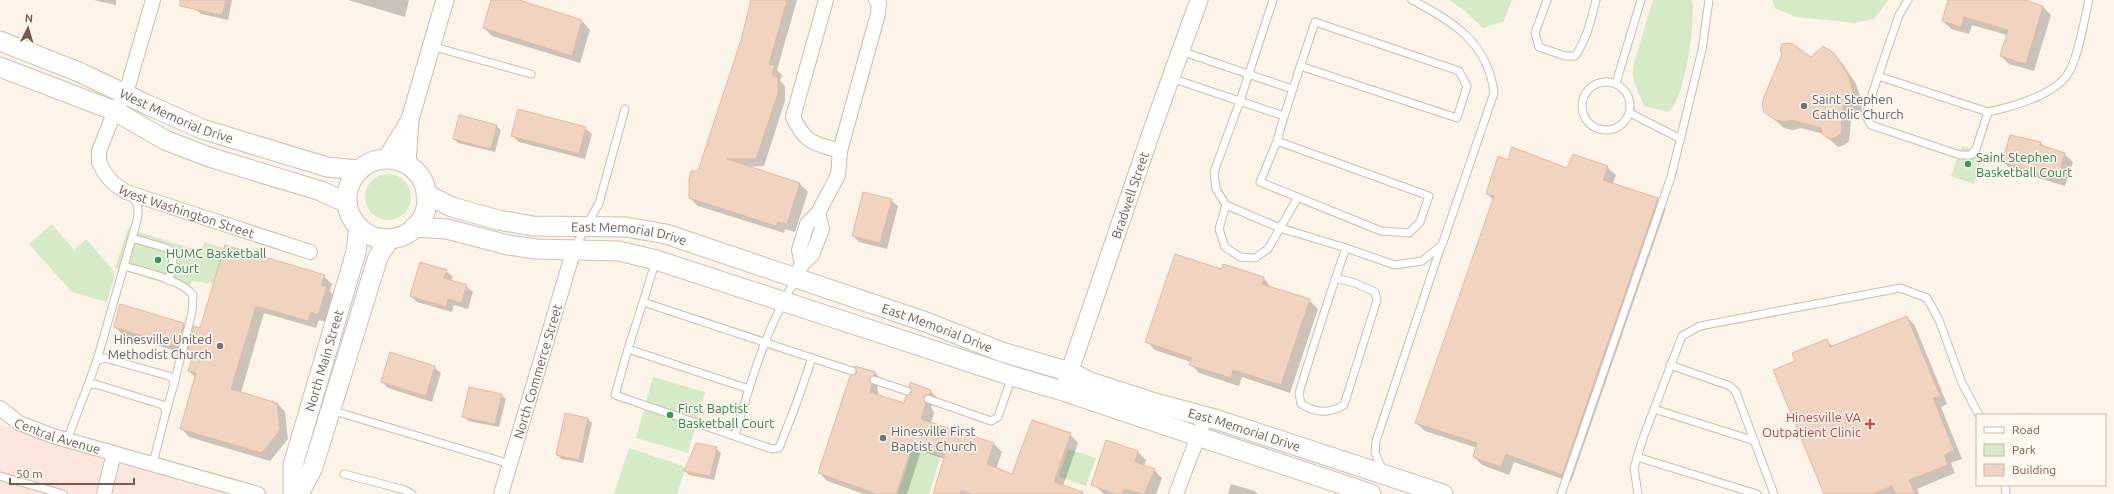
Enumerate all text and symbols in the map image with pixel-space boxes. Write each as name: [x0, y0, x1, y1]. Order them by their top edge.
north arrow: [8, 8, 48, 48]
text: N: [24, 12, 33, 24]
street label: West Memorial Drive: [118, 86, 235, 145]
place label: Saint Stephen Catholic Church: [1812, 92, 1904, 121]
marker: Saint Stephen Catholic Church: [1799, 101, 1809, 111]
street label: Bradwell Street: [1109, 150, 1151, 240]
place label: Saint Stephen Basketball Court: [1976, 150, 2072, 179]
marker: Saint Stephen Basketball Court: [1963, 159, 1973, 169]
street label: West Washington Street: [116, 182, 256, 240]
street label: East Memorial Drive: [571, 219, 689, 248]
place label: HUMC Basketball Court: [166, 246, 267, 275]
marker: HUMC Basketball Court: [153, 255, 163, 265]
street label: East Memorial Drive: [880, 301, 995, 355]
street label: North Commerce Street: [511, 302, 564, 440]
street label: North Main Street: [302, 308, 346, 413]
place label: Hinesville United Methodist Church: [108, 332, 212, 361]
marker: Hinesville United Methodist Church: [215, 341, 225, 351]
place label: First Baptist Basketball Court: [678, 401, 774, 430]
street label: East Memorial Drive: [1187, 405, 1302, 454]
marker: First Baptist Basketball Court: [665, 410, 675, 420]
place label: Hinesville VA Outpatient Clinic: [1762, 410, 1862, 439]
legend: [1976, 414, 2106, 486]
street label: Central Avenue: [12, 415, 102, 456]
marker: Hinesville VA Outpatient Clinic: [1864, 418, 1876, 430]
text: Road: [2012, 423, 2040, 436]
place label: Hinesville First Baptist Church: [891, 424, 977, 453]
marker: Hinesville First Baptist Church: [878, 433, 888, 443]
text: Park: [2012, 443, 2036, 456]
scale bar: [10, 460, 134, 486]
text: Building: [2012, 463, 2056, 476]
text: 50 m: [16, 467, 43, 480]

